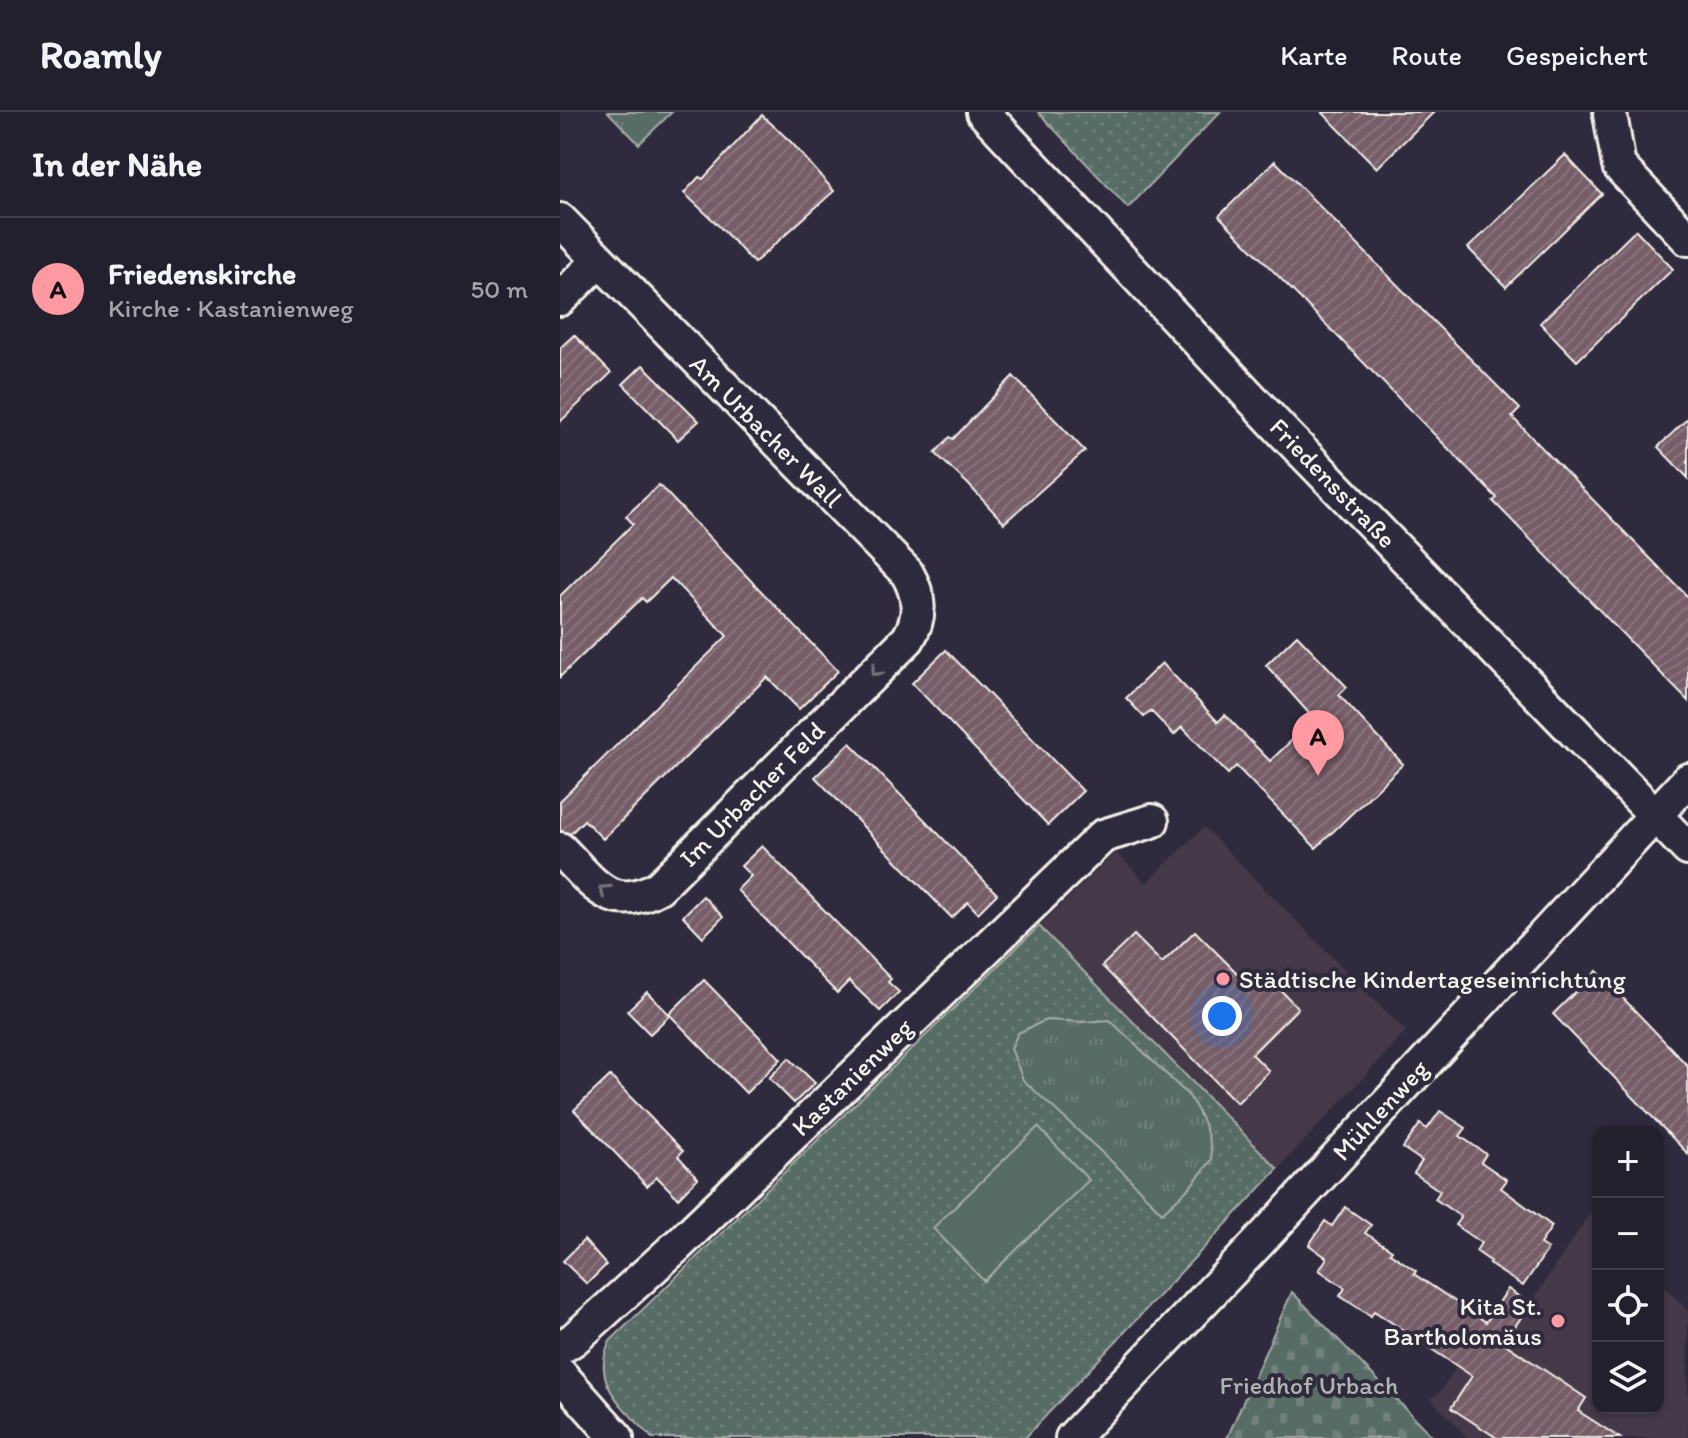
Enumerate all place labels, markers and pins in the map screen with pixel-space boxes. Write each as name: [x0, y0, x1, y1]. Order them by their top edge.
pin: A: [1292, 710, 1344, 776]
place label: Städtische Kindertageseinrichtung: [1239, 963, 1626, 995]
marker: Städtische Kindertageseinrichtung: [1214, 970, 1232, 988]
place label: Kita St. Bartholomäus: [1383, 1290, 1542, 1352]
marker: Kita St. Bartholomäus: [1549, 1312, 1567, 1330]

